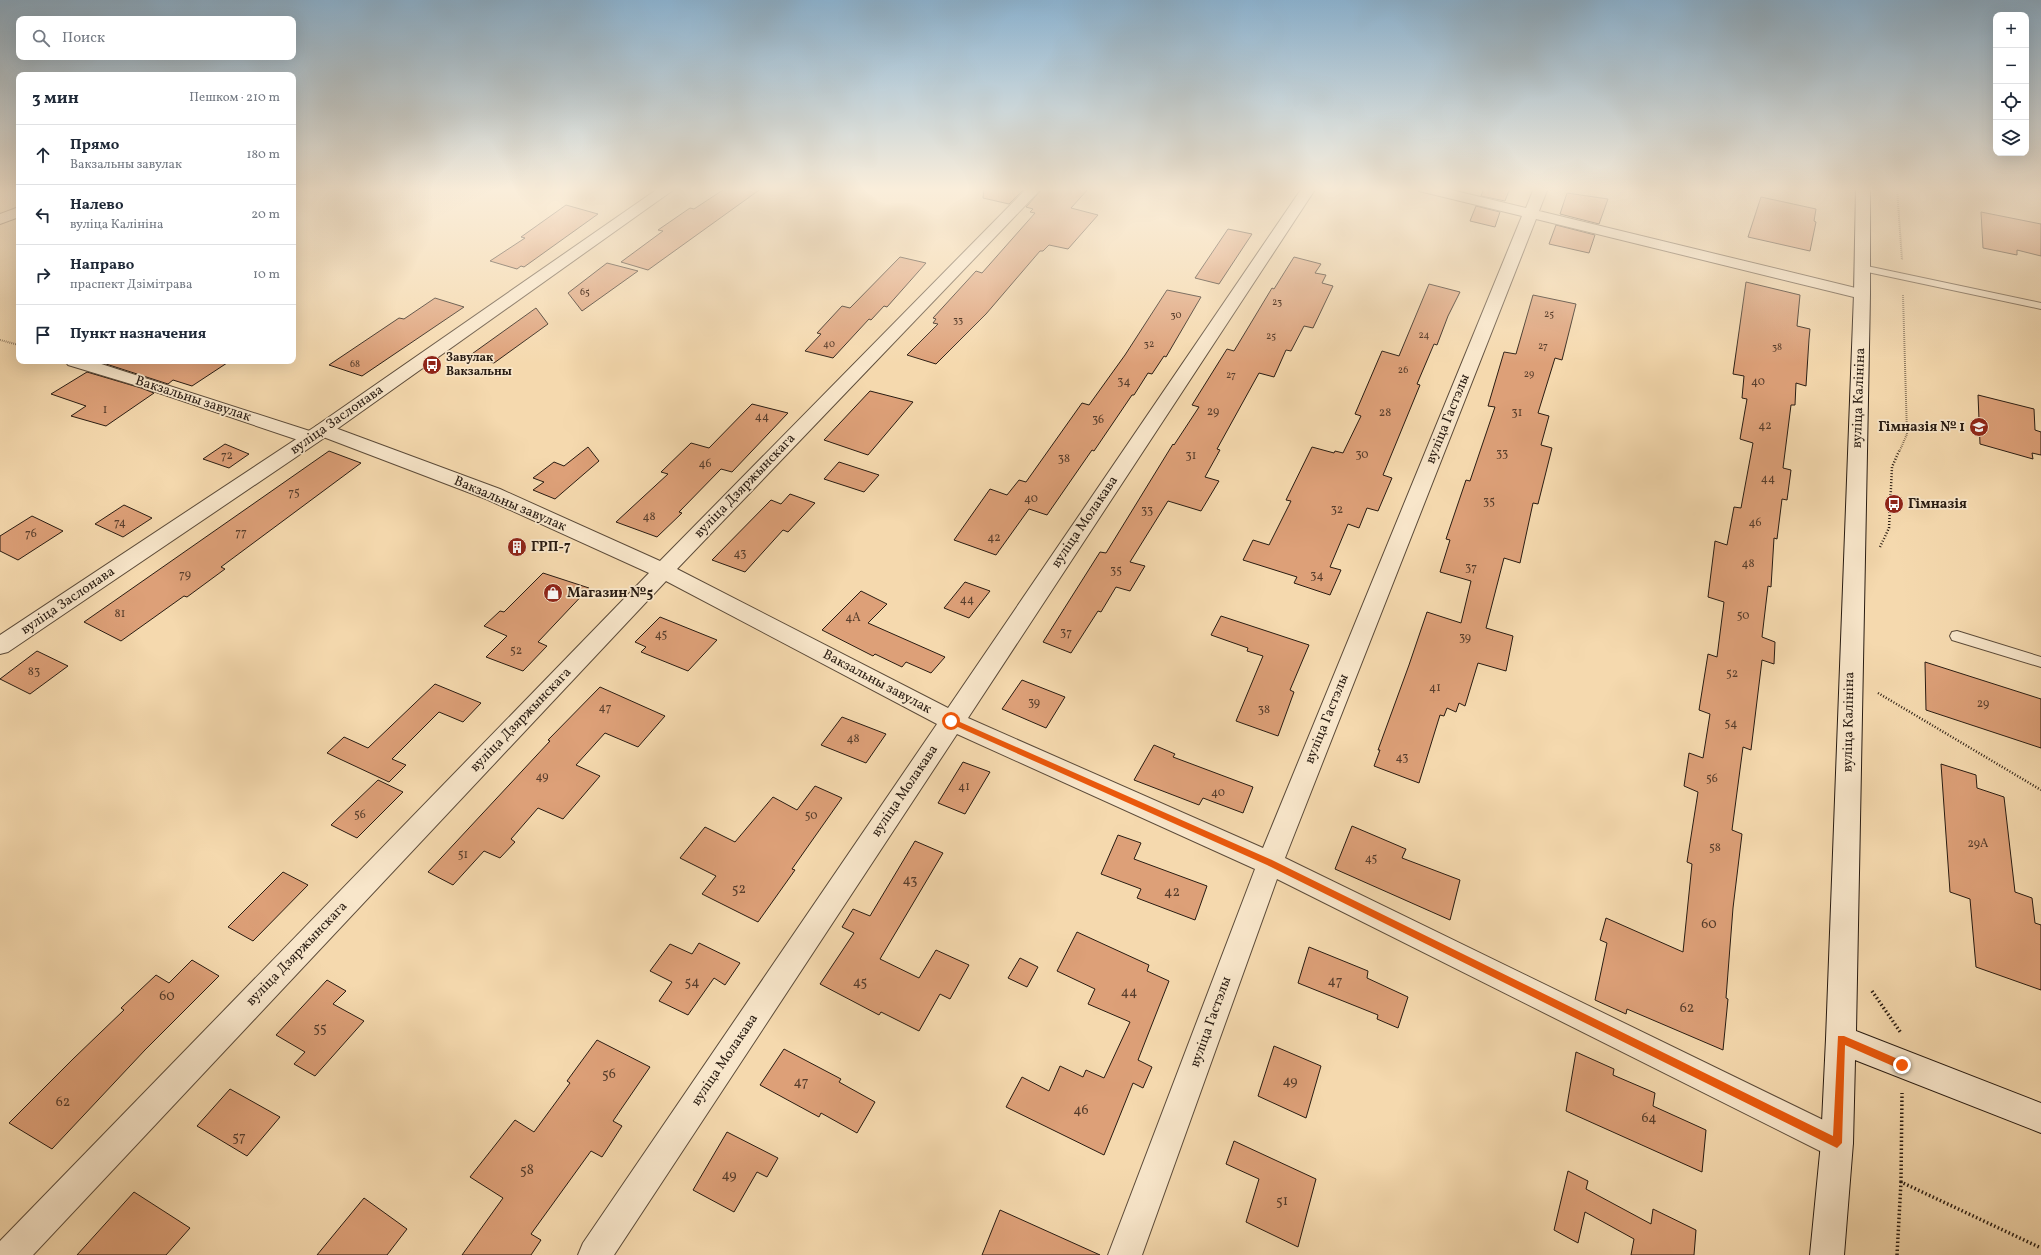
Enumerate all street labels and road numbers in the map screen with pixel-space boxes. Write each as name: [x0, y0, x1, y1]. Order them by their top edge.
street label: вуліца Калініна: [1848, 347, 1870, 449]
street label: Вакзальны завулак: [133, 371, 254, 427]
street label: вуліца Гастэлы: [1421, 371, 1475, 467]
street label: вуліца Заслонава: [287, 381, 387, 459]
street label: вуліца Дзяржынскага: [690, 430, 800, 542]
street label: Вакзальны завулак: [451, 472, 570, 537]
street label: вуліца Молакава: [1047, 472, 1123, 572]
street label: вуліца Заслонава: [17, 562, 119, 640]
street label: Вакзальны завулак: [819, 645, 935, 719]
street label: вуліца Дзяржынскага: [466, 664, 576, 776]
street label: вуліца Гастэлы: [1300, 671, 1354, 767]
street label: вуліца Калініна: [1839, 672, 1859, 772]
street label: вуліца Молакава: [867, 741, 943, 841]
street label: вуліца Дзяржынскага: [242, 898, 352, 1010]
street label: вуліца Гастэлы: [1186, 974, 1236, 1070]
street label: вуліца Молакава: [687, 1010, 763, 1110]

